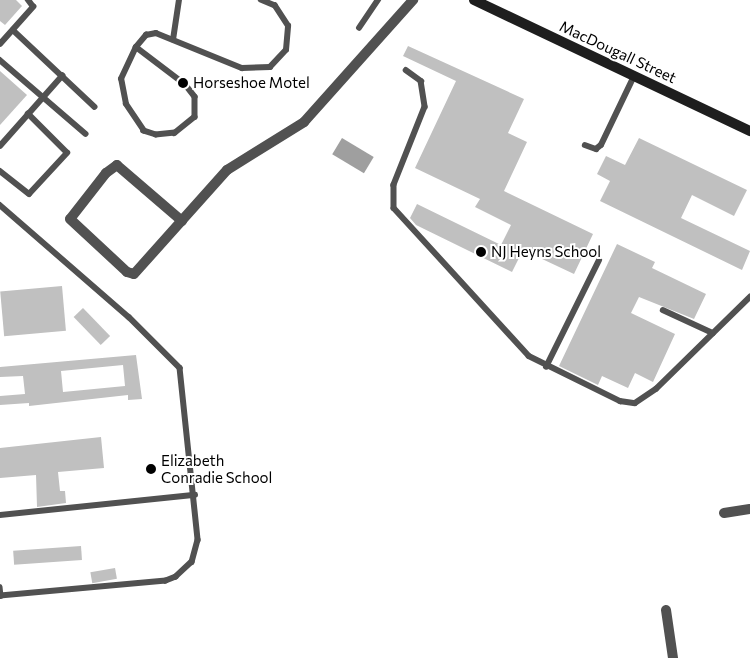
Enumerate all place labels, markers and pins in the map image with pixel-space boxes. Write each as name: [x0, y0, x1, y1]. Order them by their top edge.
place label: Horseshoe Motel: [193, 74, 310, 92]
marker: Horseshoe Motel: [177, 77, 189, 89]
place label: NJ Heyns School: [491, 243, 601, 261]
marker: NJ Heyns School: [475, 246, 487, 258]
place label: Elizabeth Conradie School: [161, 451, 272, 486]
marker: Elizabeth Conradie School: [145, 463, 157, 475]

